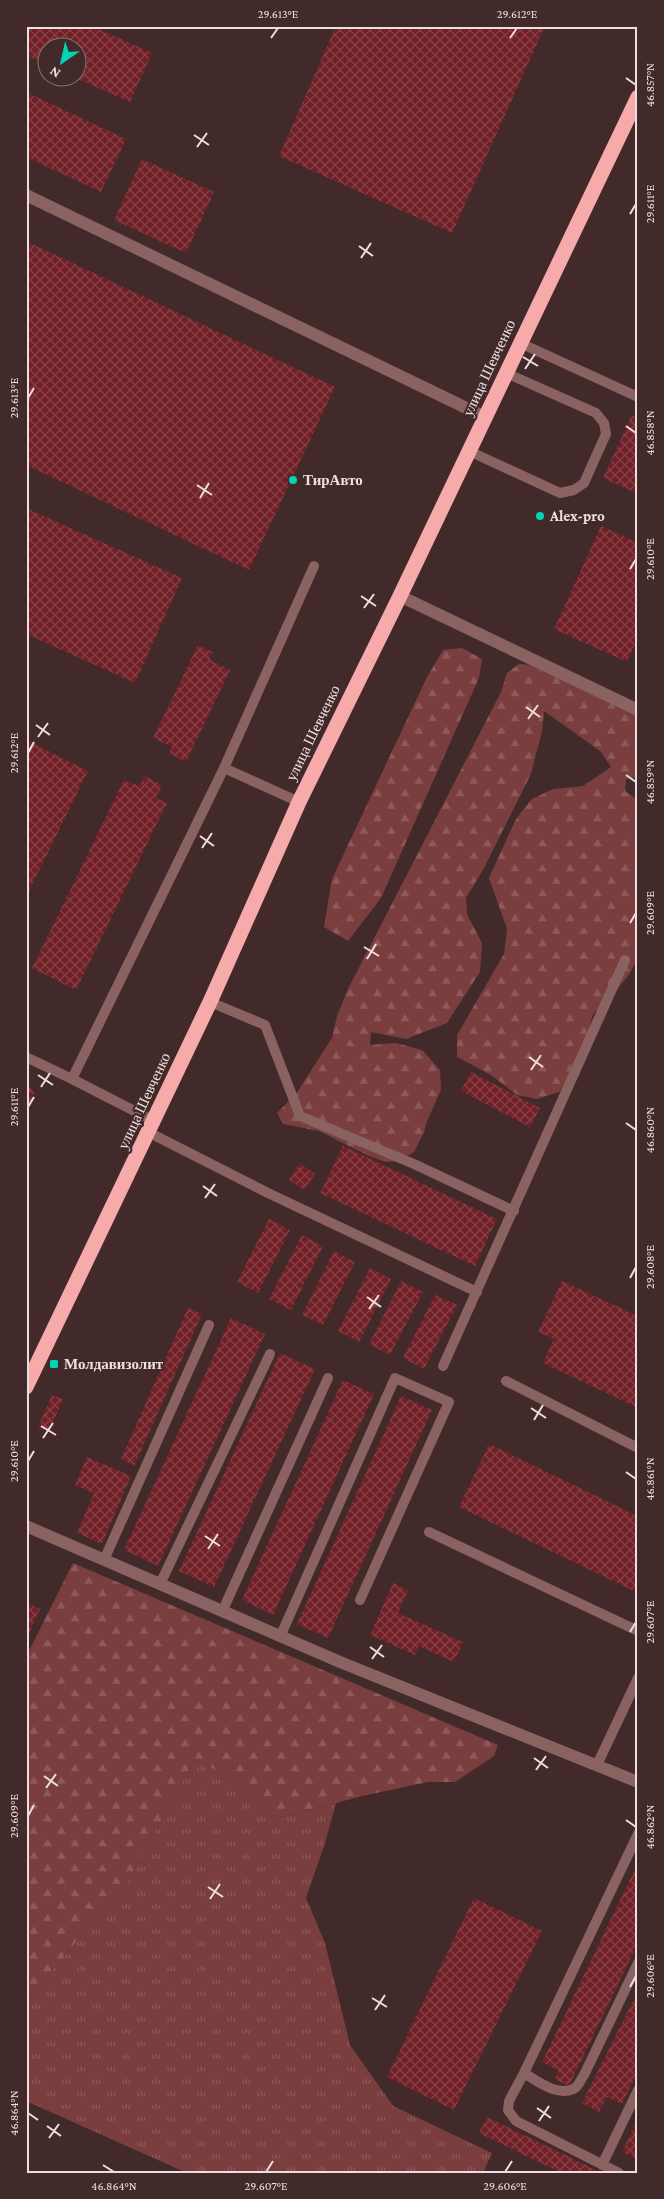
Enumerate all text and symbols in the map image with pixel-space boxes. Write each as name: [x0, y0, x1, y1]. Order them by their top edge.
text: 29.613°E: [258, 7, 299, 21]
text: 29.612°E: [497, 7, 538, 21]
north arrow: [38, 38, 88, 88]
text: N: [46, 63, 63, 82]
text: 46.857°N: [643, 63, 657, 107]
text: 29.611°E: [643, 184, 657, 223]
street label: улица Шевченко: [460, 317, 518, 419]
text: 29.613°E: [7, 377, 21, 418]
text: 46.858°N: [643, 410, 657, 456]
place label: ТирАвто: [303, 472, 363, 488]
marker: ТирАвто: [287, 474, 299, 486]
place label: Alex-pro: [549, 508, 605, 524]
marker: Alex-pro: [534, 510, 546, 522]
text: 29.610°E: [643, 538, 657, 580]
street label: улица Шевченко: [283, 683, 343, 783]
text: 29.612°E: [7, 732, 21, 773]
text: 46.859°N: [643, 760, 657, 804]
text: 29.609°E: [643, 891, 657, 935]
street label: улица Шевченко: [115, 1050, 173, 1152]
text: 29.611°E: [7, 1087, 21, 1126]
text: 46.860°N: [643, 1107, 657, 1153]
text: 29.608°E: [643, 1244, 657, 1289]
place label: Молдавизолит: [64, 1356, 164, 1372]
marker: Молдавизолит: [48, 1358, 60, 1370]
text: 29.610°E: [7, 1440, 21, 1482]
text: 46.861°N: [643, 1457, 657, 1501]
text: 29.607°E: [643, 1600, 657, 1644]
text: 29.609°E: [7, 1794, 21, 1838]
text: 46.862°N: [643, 1805, 657, 1849]
text: 29.606°E: [643, 1954, 657, 1998]
text: 46.864°N: [7, 2090, 21, 2136]
text: 46.864°N: [91, 2179, 137, 2193]
text: 29.607°E: [244, 2179, 288, 2193]
text: 29.606°E: [483, 2179, 527, 2193]

